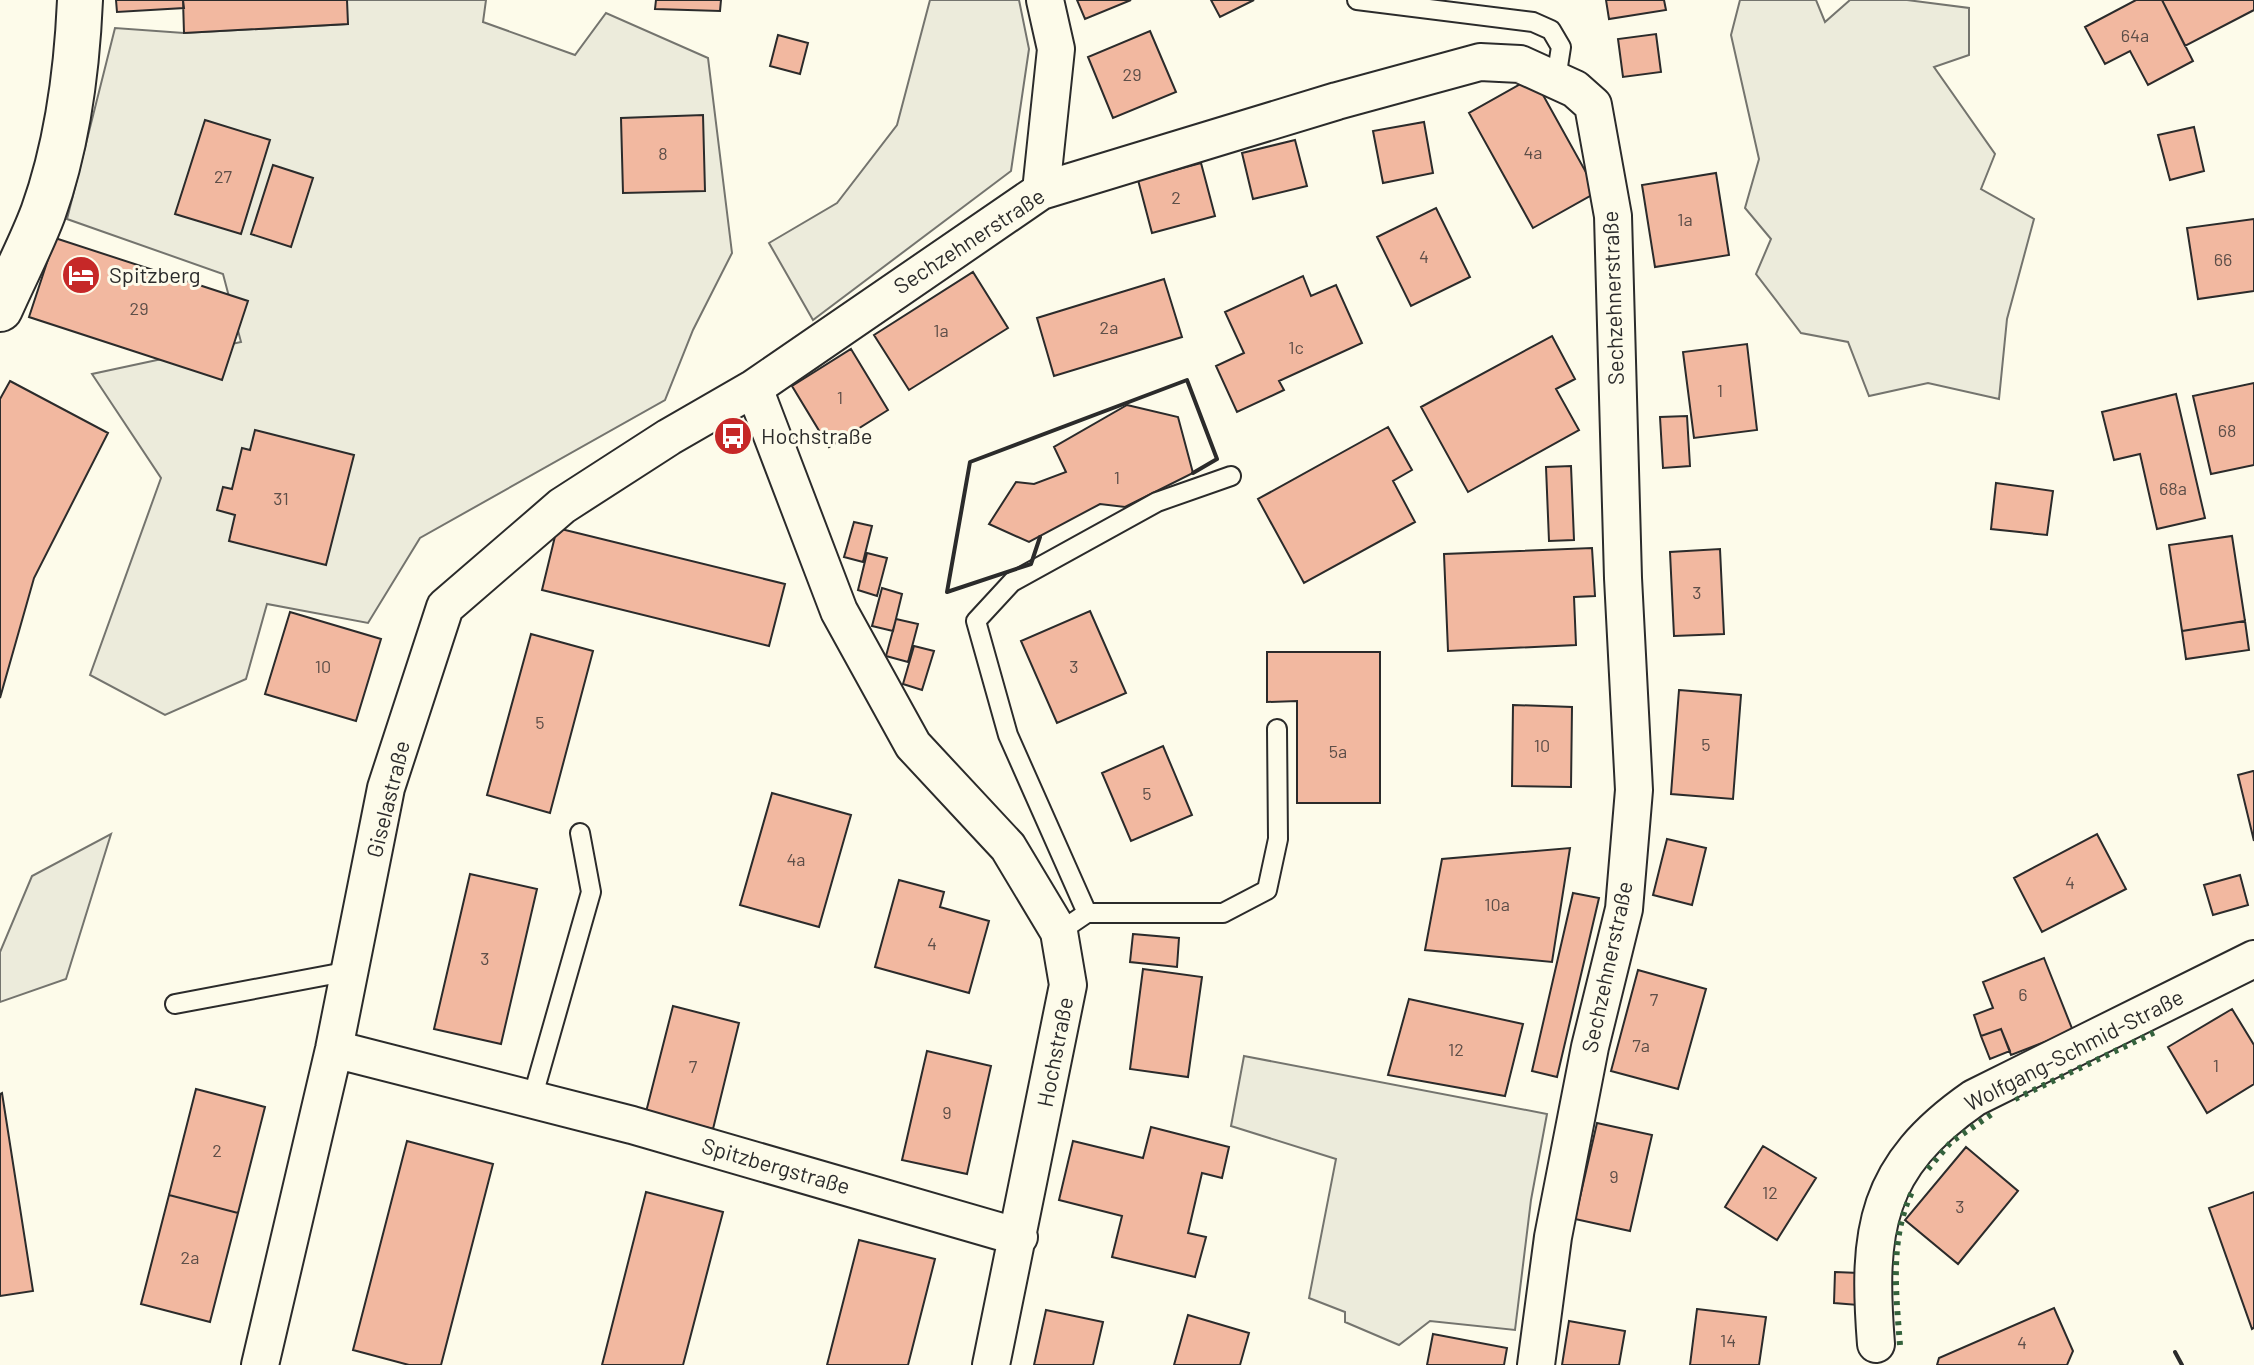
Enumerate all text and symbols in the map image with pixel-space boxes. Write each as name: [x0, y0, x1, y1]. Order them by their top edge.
house number: 64a: [2121, 24, 2149, 46]
house number: 29: [1122, 63, 1142, 85]
house number: 4a: [1523, 141, 1543, 163]
house number: 8: [658, 142, 668, 164]
house number: 27: [214, 165, 233, 187]
street label: Sechzehnerstraße: [888, 182, 1049, 299]
house number: 2: [1171, 186, 1181, 208]
house number: 1a: [1677, 208, 1693, 230]
street label: Sechzehnerstraße: [1596, 210, 1628, 386]
house number: 4: [1419, 245, 1429, 267]
house number: 66: [2214, 248, 2232, 270]
hotel icon: Spitzberg: [60, 254, 102, 296]
place label: Spitzberg: [109, 261, 201, 287]
house number: 29: [129, 297, 149, 319]
house number: 2a: [1100, 316, 1118, 338]
house number: 1a: [933, 319, 949, 341]
house number: 1c: [1288, 336, 1304, 358]
house number: 1: [1717, 379, 1723, 401]
house number: 1: [837, 386, 843, 408]
bus stop icon: Hochstraße: [712, 415, 754, 457]
house number: 68: [2218, 419, 2236, 441]
place label: Hochstraße: [761, 422, 872, 448]
house number: 1: [1114, 466, 1120, 488]
house number: 68a: [2159, 477, 2187, 499]
house number: 31: [273, 487, 289, 509]
house number: 3: [1692, 581, 1702, 603]
house number: 10: [315, 655, 331, 677]
house number: 3: [1069, 655, 1079, 677]
house number: 5: [535, 711, 545, 733]
house number: 5: [1701, 733, 1711, 755]
house number: 10: [1534, 734, 1550, 756]
street label: Giselastraße: [360, 738, 414, 860]
house number: 5a: [1329, 740, 1347, 762]
house number: 5: [1142, 782, 1152, 804]
house number: 4a: [786, 848, 806, 870]
house number: 4: [2065, 871, 2075, 893]
street label: Sechzehnerstraße: [1575, 879, 1637, 1055]
house number: 10a: [1484, 893, 1510, 915]
house number: 4: [927, 932, 937, 954]
house number: 3: [480, 947, 490, 969]
street label: Wolfgang-Schmid-Straße: [1960, 983, 2187, 1116]
house number: 6: [2018, 983, 2028, 1005]
house number: 7: [1650, 988, 1659, 1010]
street label: Hochstraße: [1031, 995, 1077, 1109]
house number: 7a: [1632, 1034, 1650, 1056]
house number: 12: [1448, 1038, 1464, 1060]
house number: 1: [2213, 1054, 2219, 1076]
house number: 7: [689, 1055, 698, 1077]
house number: 9: [942, 1101, 952, 1123]
street label: Spitzbergstraße: [699, 1131, 853, 1199]
house number: 2: [212, 1139, 222, 1161]
house number: 9: [1609, 1165, 1619, 1187]
house number: 12: [1762, 1181, 1778, 1203]
house number: 3: [1955, 1195, 1965, 1217]
house number: 2a: [181, 1246, 199, 1268]
house number: 14: [1720, 1329, 1736, 1351]
house number: 4: [2017, 1331, 2027, 1353]

